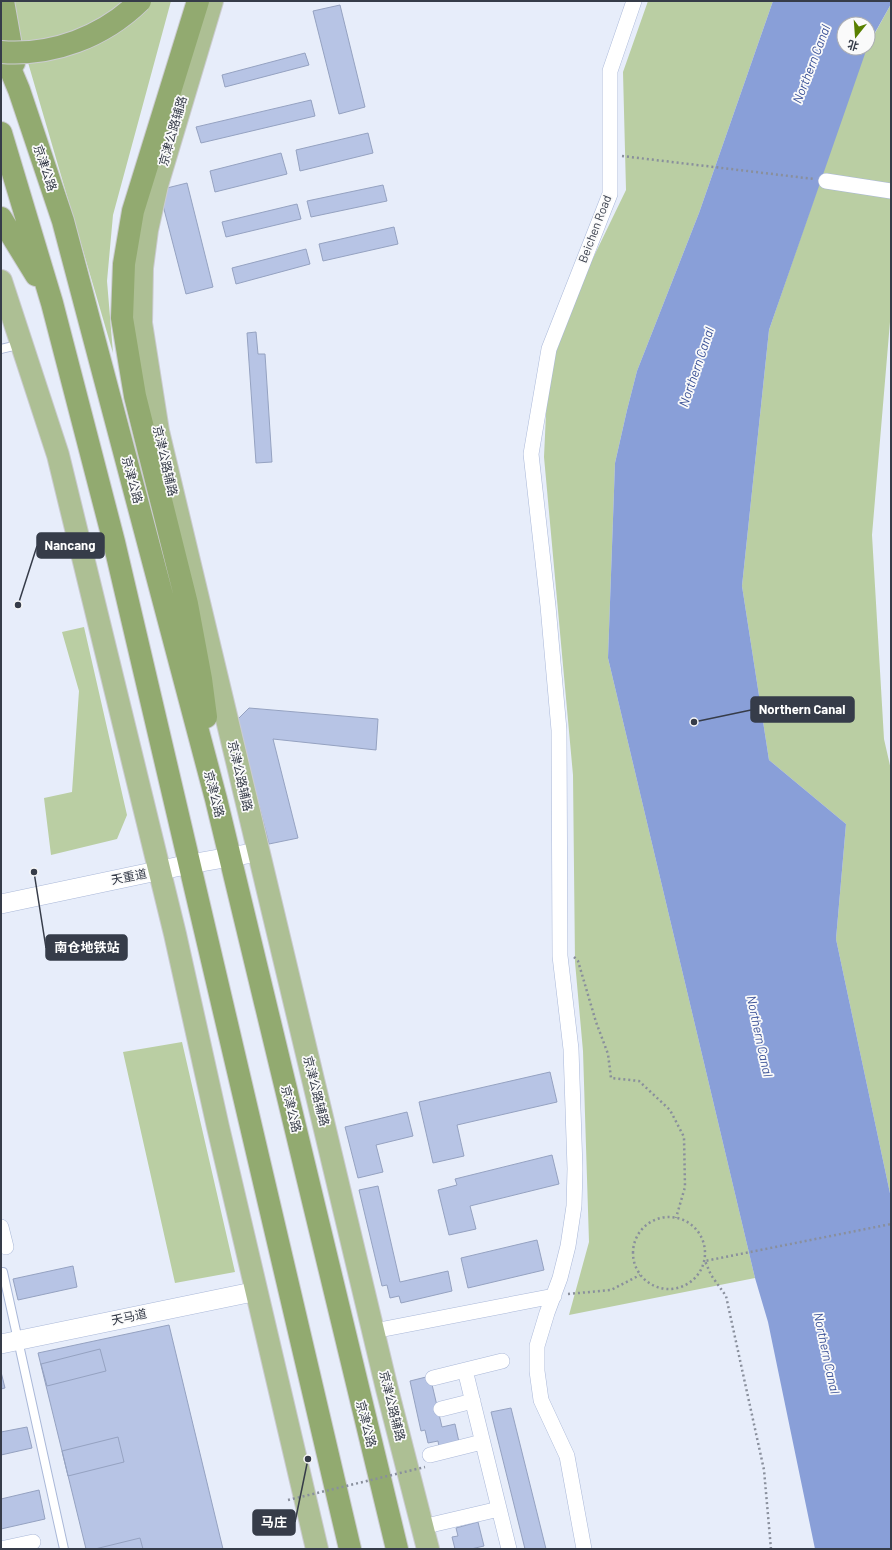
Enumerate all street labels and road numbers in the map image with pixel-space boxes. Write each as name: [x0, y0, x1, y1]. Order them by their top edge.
street label: 京津公路辅路: [155, 94, 189, 167]
street label: 京津公路: [32, 143, 60, 193]
street label: Beichen Road: [575, 193, 613, 264]
street label: 京津公路辅路: [151, 424, 181, 497]
street label: 京津公路: [120, 455, 146, 505]
street label: 京津公路辅路: [226, 739, 256, 812]
street label: 京津公路: [202, 769, 228, 819]
street label: 天重道: [110, 866, 148, 886]
street label: 京津公路辅路: [301, 1054, 332, 1127]
street label: 京津公路: [279, 1084, 305, 1134]
street label: 天马道: [110, 1305, 148, 1327]
street label: 京津公路辅路: [377, 1369, 408, 1442]
street label: 京津公路: [354, 1399, 380, 1449]

